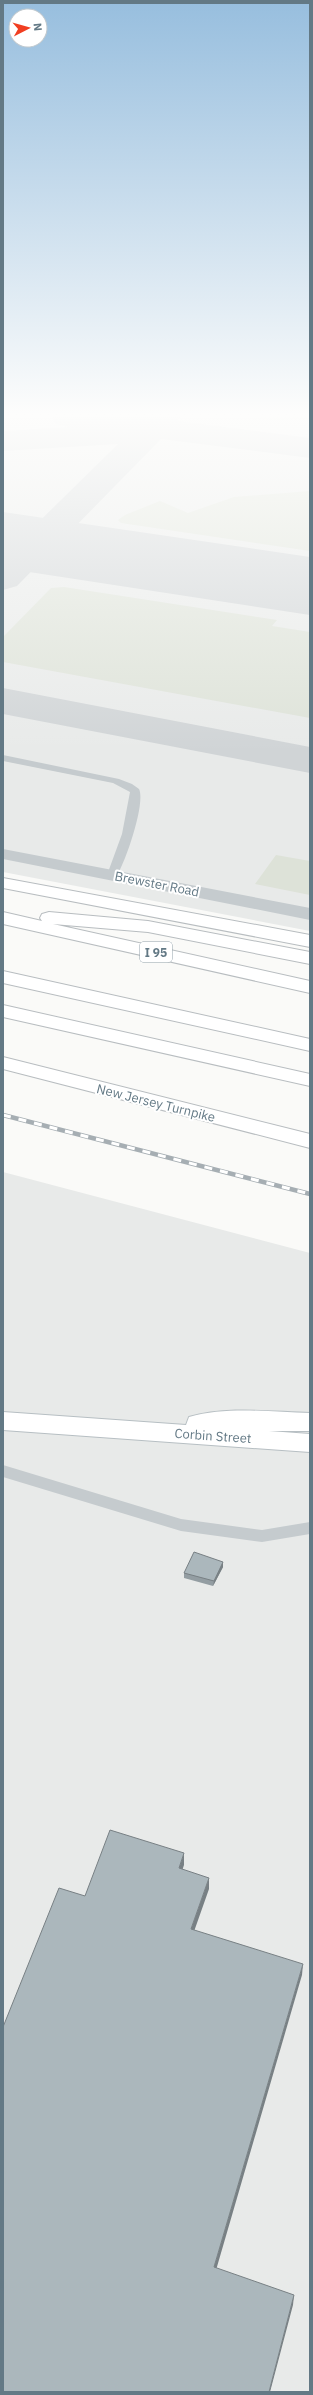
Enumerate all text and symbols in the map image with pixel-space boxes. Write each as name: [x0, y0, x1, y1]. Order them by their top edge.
north arrow: [8, 8, 48, 48]
text: N: [31, 22, 45, 32]
street label: Brewster Road: [113, 867, 201, 901]
road number: I 95: [140, 942, 172, 962]
street label: New Jersey Turnpike: [95, 1080, 217, 1126]
street label: Corbin Street: [174, 1425, 252, 1447]

